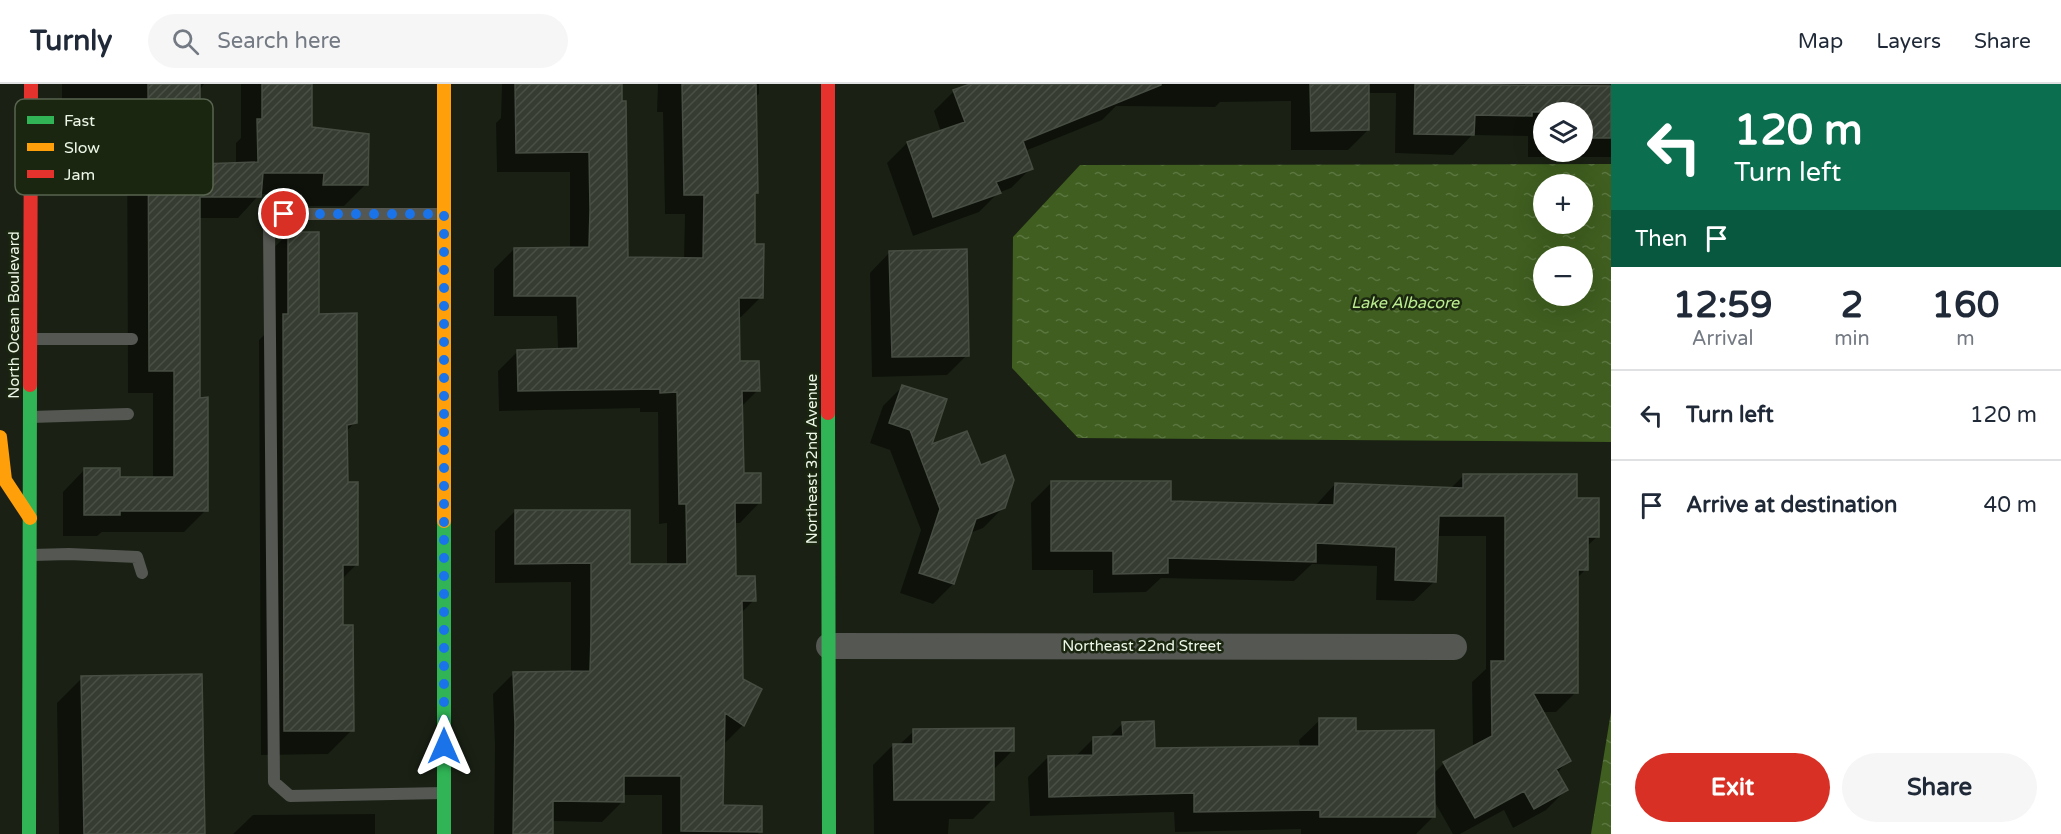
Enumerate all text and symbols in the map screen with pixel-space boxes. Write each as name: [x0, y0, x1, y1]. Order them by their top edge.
search box: [148, 14, 568, 68]
text: Turnly: [30, 24, 112, 58]
icon: search: [169, 25, 202, 58]
text: Search here: [217, 28, 341, 54]
text: Map: [1798, 29, 1843, 54]
text: Layers: [1876, 29, 1941, 54]
text: Share: [1974, 29, 2031, 54]
legend: [15, 99, 213, 195]
map controls: [1533, 102, 1593, 306]
button: layers: [1533, 102, 1593, 162]
text: 120 m: [1734, 105, 1863, 156]
icon: left: [1635, 108, 1713, 186]
text: Fast: [64, 111, 95, 131]
text: Slow: [64, 138, 100, 158]
text: Turn left: [1734, 156, 1841, 189]
text: Jam: [64, 165, 95, 185]
button: +: [1533, 174, 1593, 234]
pin: [258, 188, 309, 239]
icon: arrive: [267, 197, 300, 230]
icon: arrive: [1700, 222, 1733, 255]
text: Then: [1635, 226, 1688, 252]
street label: North Ocean Boulevard: [5, 231, 23, 399]
button: −: [1533, 246, 1593, 306]
text: 12:59: [1673, 284, 1773, 327]
text: 2: [1841, 284, 1863, 327]
text: 160: [1931, 284, 1999, 327]
water label: Lake Albacore: [1351, 293, 1460, 313]
text: Arrival: [1692, 327, 1754, 351]
text: min: [1834, 327, 1870, 351]
text: m: [1956, 327, 1975, 351]
street label: Northeast 32nd Avenue: [803, 374, 821, 544]
icon: left: [1635, 399, 1668, 432]
text: Turn left: [1686, 402, 1774, 428]
text: 120 m: [1970, 402, 2037, 428]
icon: arrive: [1635, 489, 1668, 522]
text: Arrive at destination: [1686, 492, 1897, 518]
text: 40 m: [1983, 492, 2037, 518]
street label: Northeast 22nd Street: [1062, 637, 1222, 655]
position arrow: [412, 714, 476, 778]
button: Exit: [1635, 753, 1830, 822]
button: Share: [1842, 753, 2037, 822]

